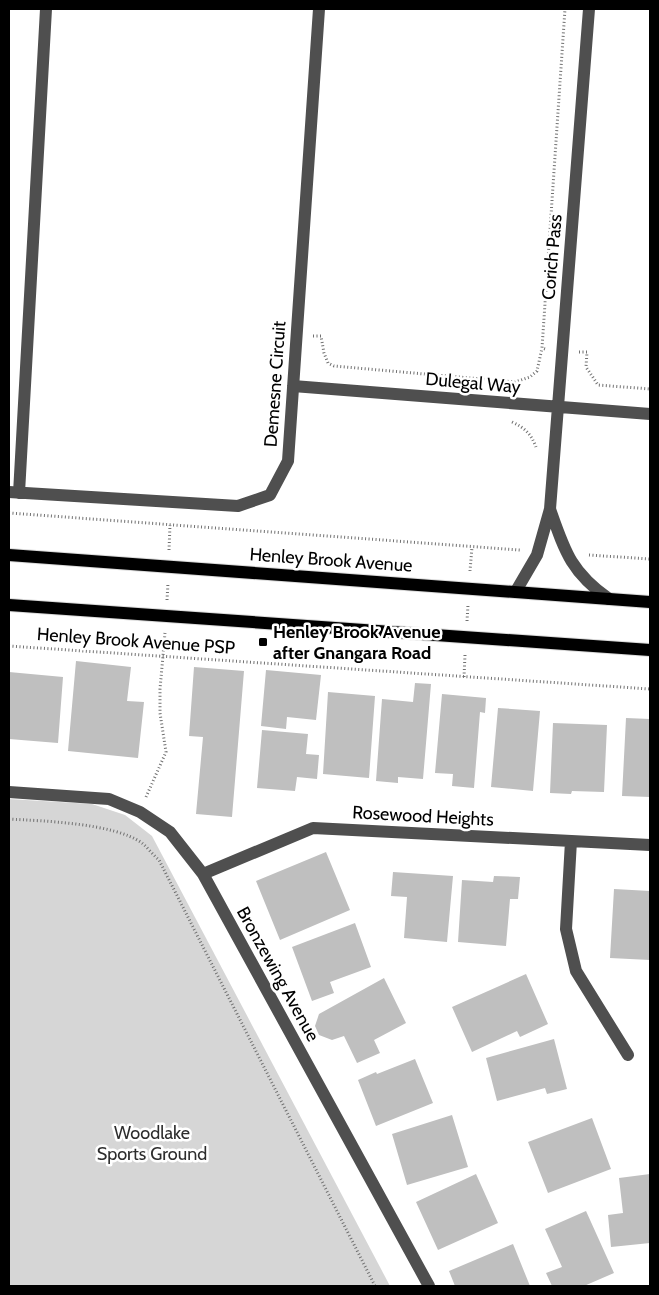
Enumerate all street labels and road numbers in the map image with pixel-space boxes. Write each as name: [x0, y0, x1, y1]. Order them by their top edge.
street label: Corich Pass: [537, 213, 567, 301]
street label: Demesne Circuit: [260, 320, 290, 448]
street label: Dulegal Way: [425, 368, 521, 398]
street label: Henley Brook Avenue: [249, 543, 413, 577]
street label: Henley Brook Avenue PSP: [36, 623, 236, 659]
street label: Rosewood Heights: [352, 801, 494, 831]
street label: Bronzewing Avenue: [232, 903, 324, 1045]

